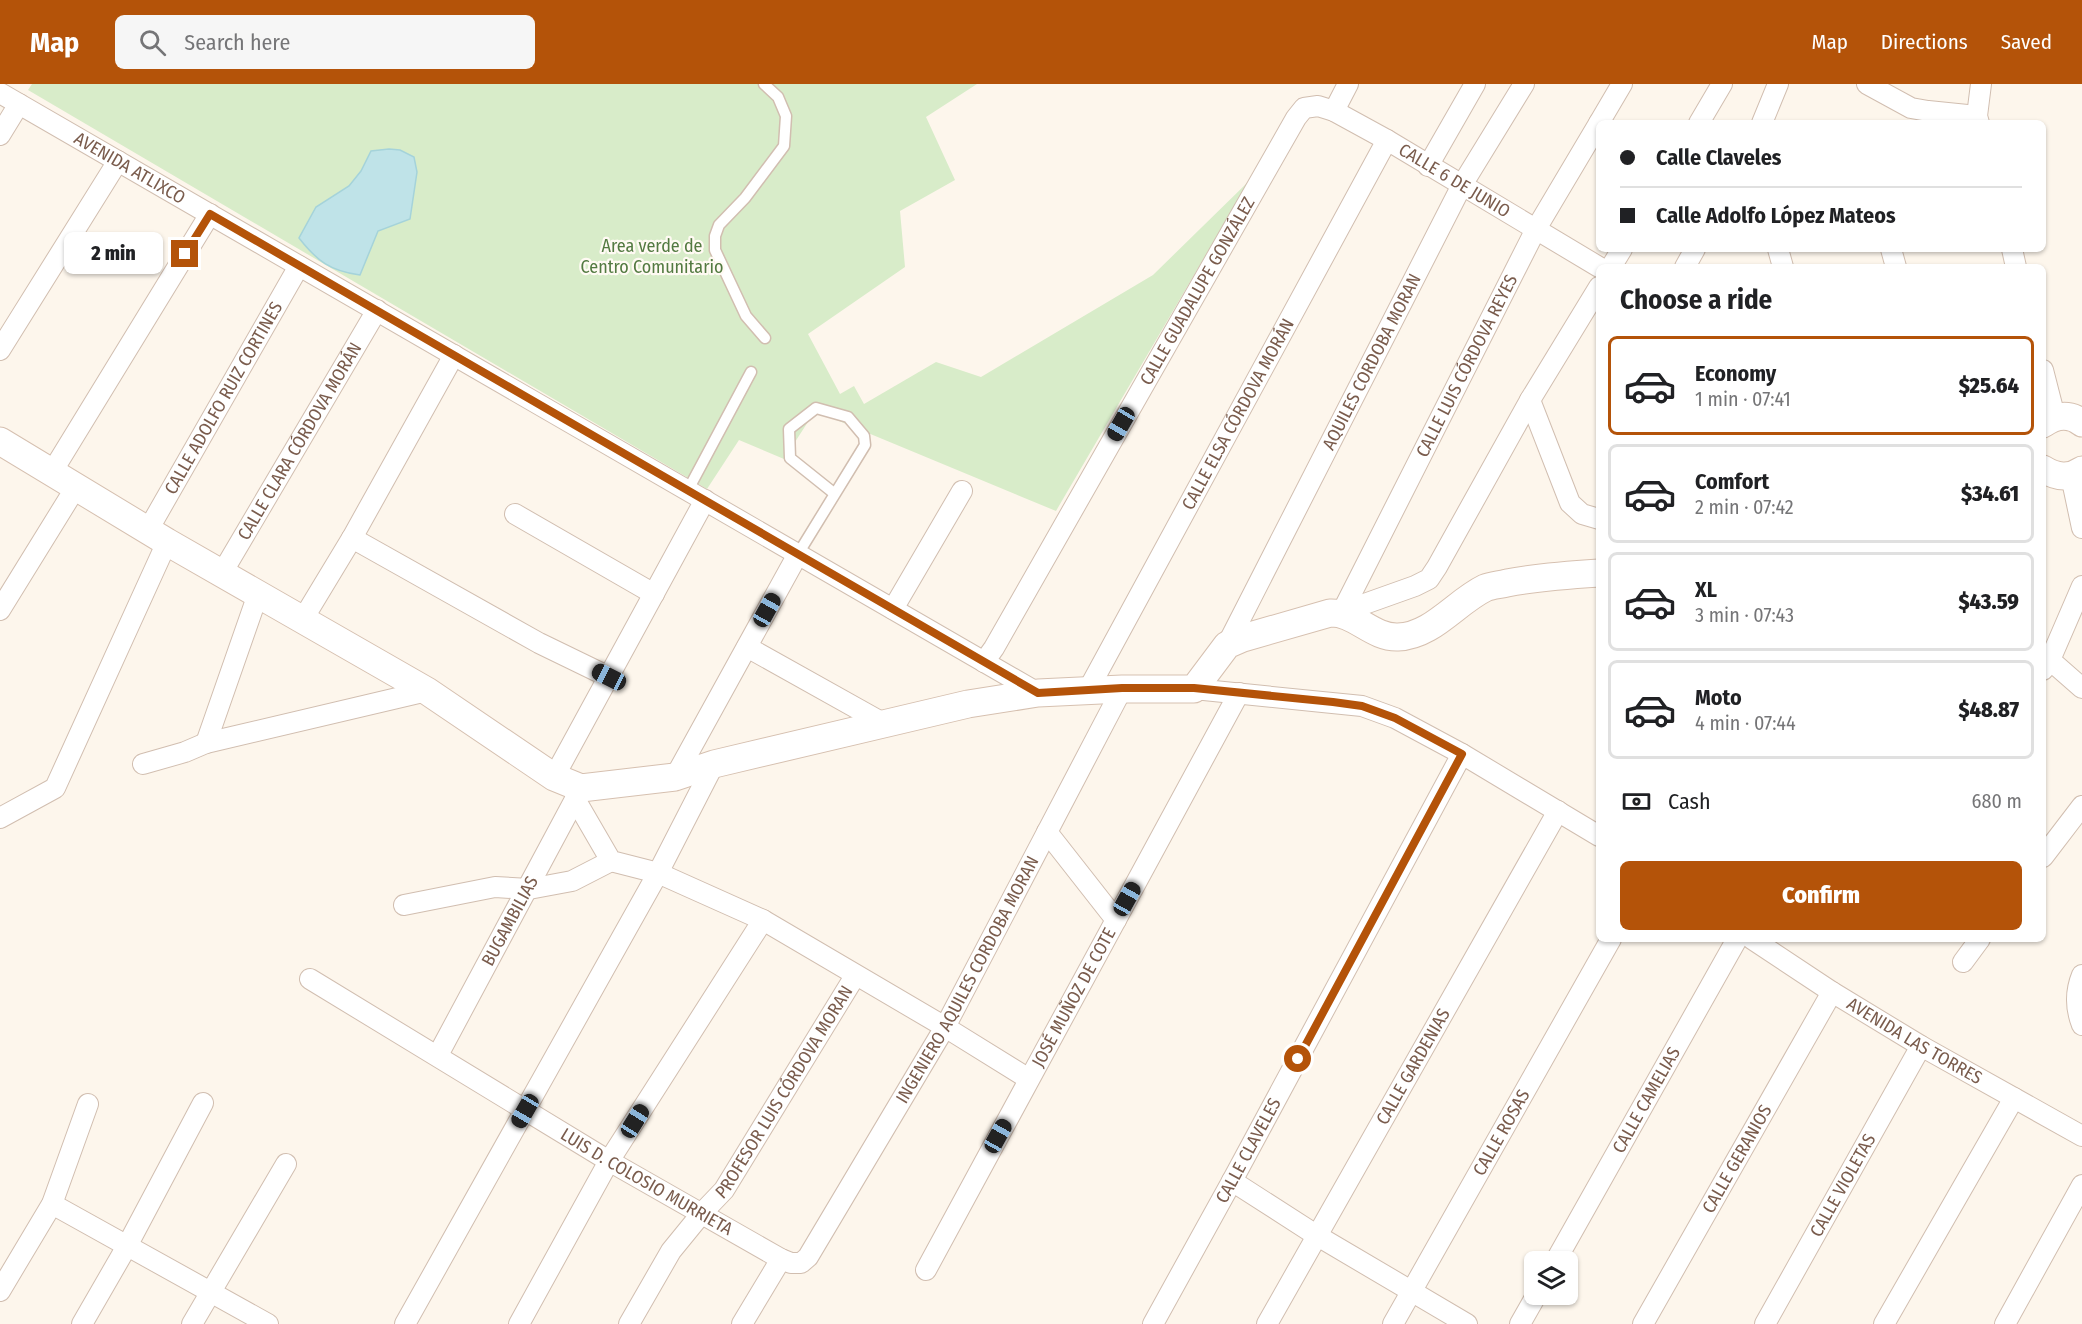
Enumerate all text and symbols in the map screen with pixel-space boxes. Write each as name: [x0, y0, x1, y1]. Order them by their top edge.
search box: [115, 15, 535, 69]
text: Map: [30, 26, 79, 59]
icon: search: [136, 26, 169, 59]
text: Search here: [184, 29, 290, 56]
text: Map: [1811, 29, 1848, 55]
text: Directions: [1881, 29, 1968, 55]
text: Saved: [2001, 29, 2052, 55]
street label: AVENIDA ATLIXCO: [70, 127, 189, 209]
street label: CALLE 6 DE JUNIO: [1395, 139, 1514, 222]
text: Calle Claveles: [1656, 144, 1781, 171]
street label: CALLE GUADALUPE GONZÁLEZ: [1135, 193, 1260, 389]
text: Calle Adolfo López Mateos: [1656, 202, 1896, 229]
callout: 2 min: [65, 233, 164, 275]
park label: Area verde de Centro Comunitario: [581, 235, 723, 278]
route end: [171, 240, 198, 267]
text: 2 min: [91, 241, 136, 265]
street label: AQUILES CORDOBA MORAN: [1318, 270, 1426, 453]
street label: CALLE LUIS CÓRDOVA REYES: [1411, 271, 1522, 461]
text: Choose a ride: [1620, 284, 1772, 316]
street label: CALLE ADOLFO RUIZ CORTINES: [160, 298, 287, 498]
street label: CALLE ELSA CÓRDOVA MORÁN: [1177, 315, 1299, 514]
street label: CALLE CLARA CÓRDOVA MORÁN: [233, 338, 366, 544]
icon: car: [1623, 359, 1677, 413]
text: Economy: [1695, 360, 1776, 387]
text: $25.64: [1959, 372, 2019, 399]
text: 1 min · 07:41: [1695, 387, 1791, 411]
car: [1104, 404, 1138, 444]
icon: car: [1623, 467, 1677, 521]
text: Comfort: [1695, 468, 1769, 495]
text: $34.61: [1961, 480, 2019, 507]
text: 2 min · 07:42: [1695, 495, 1794, 519]
icon: car: [1623, 575, 1677, 629]
text: XL: [1695, 576, 1717, 603]
text: $43.59: [1958, 588, 2019, 615]
car: [750, 590, 784, 630]
text: 3 min · 07:43: [1695, 603, 1794, 627]
car: [589, 661, 629, 693]
icon: car: [1623, 683, 1677, 737]
text: Moto: [1695, 684, 1742, 711]
text: $48.87: [1958, 696, 2019, 723]
text: 4 min · 07:44: [1695, 711, 1796, 735]
icon: cash: [1620, 785, 1653, 818]
text: Cash: [1668, 788, 1711, 815]
text: 680 m: [1972, 789, 2022, 813]
street label: INGENIERO AQUILES CORDOBA MORAN: [891, 852, 1044, 1107]
button: Confirm: [1620, 861, 2022, 930]
street label: BUGAMBILIAS: [477, 872, 543, 970]
car: [1110, 879, 1144, 919]
street label: JOSÉ MUÑOZ DE COTE: [1027, 924, 1120, 1071]
street label: PROFESOR LUIS CÓRDOVA MORAN: [711, 982, 857, 1203]
street label: AVENIDA LAS TORRES: [1843, 993, 1986, 1089]
street label: CALLE GARDENIAS: [1371, 1005, 1455, 1128]
street label: CALLE CAMELIAS: [1608, 1043, 1685, 1157]
route start: [1284, 1045, 1311, 1072]
street label: CALLE ROSAS: [1468, 1086, 1535, 1180]
car: [508, 1091, 542, 1131]
street label: CALLE CLAVELES: [1211, 1094, 1286, 1207]
car: [618, 1101, 652, 1141]
street label: CALLE GERANIOS: [1697, 1101, 1777, 1217]
car: [981, 1116, 1015, 1156]
street label: LUIS D. COLOSIO MURRIETA: [557, 1123, 737, 1240]
street label: CALLE VIOLETAS: [1805, 1130, 1881, 1241]
map controls: [1524, 1251, 1578, 1305]
button: layers: [1524, 1251, 1578, 1305]

